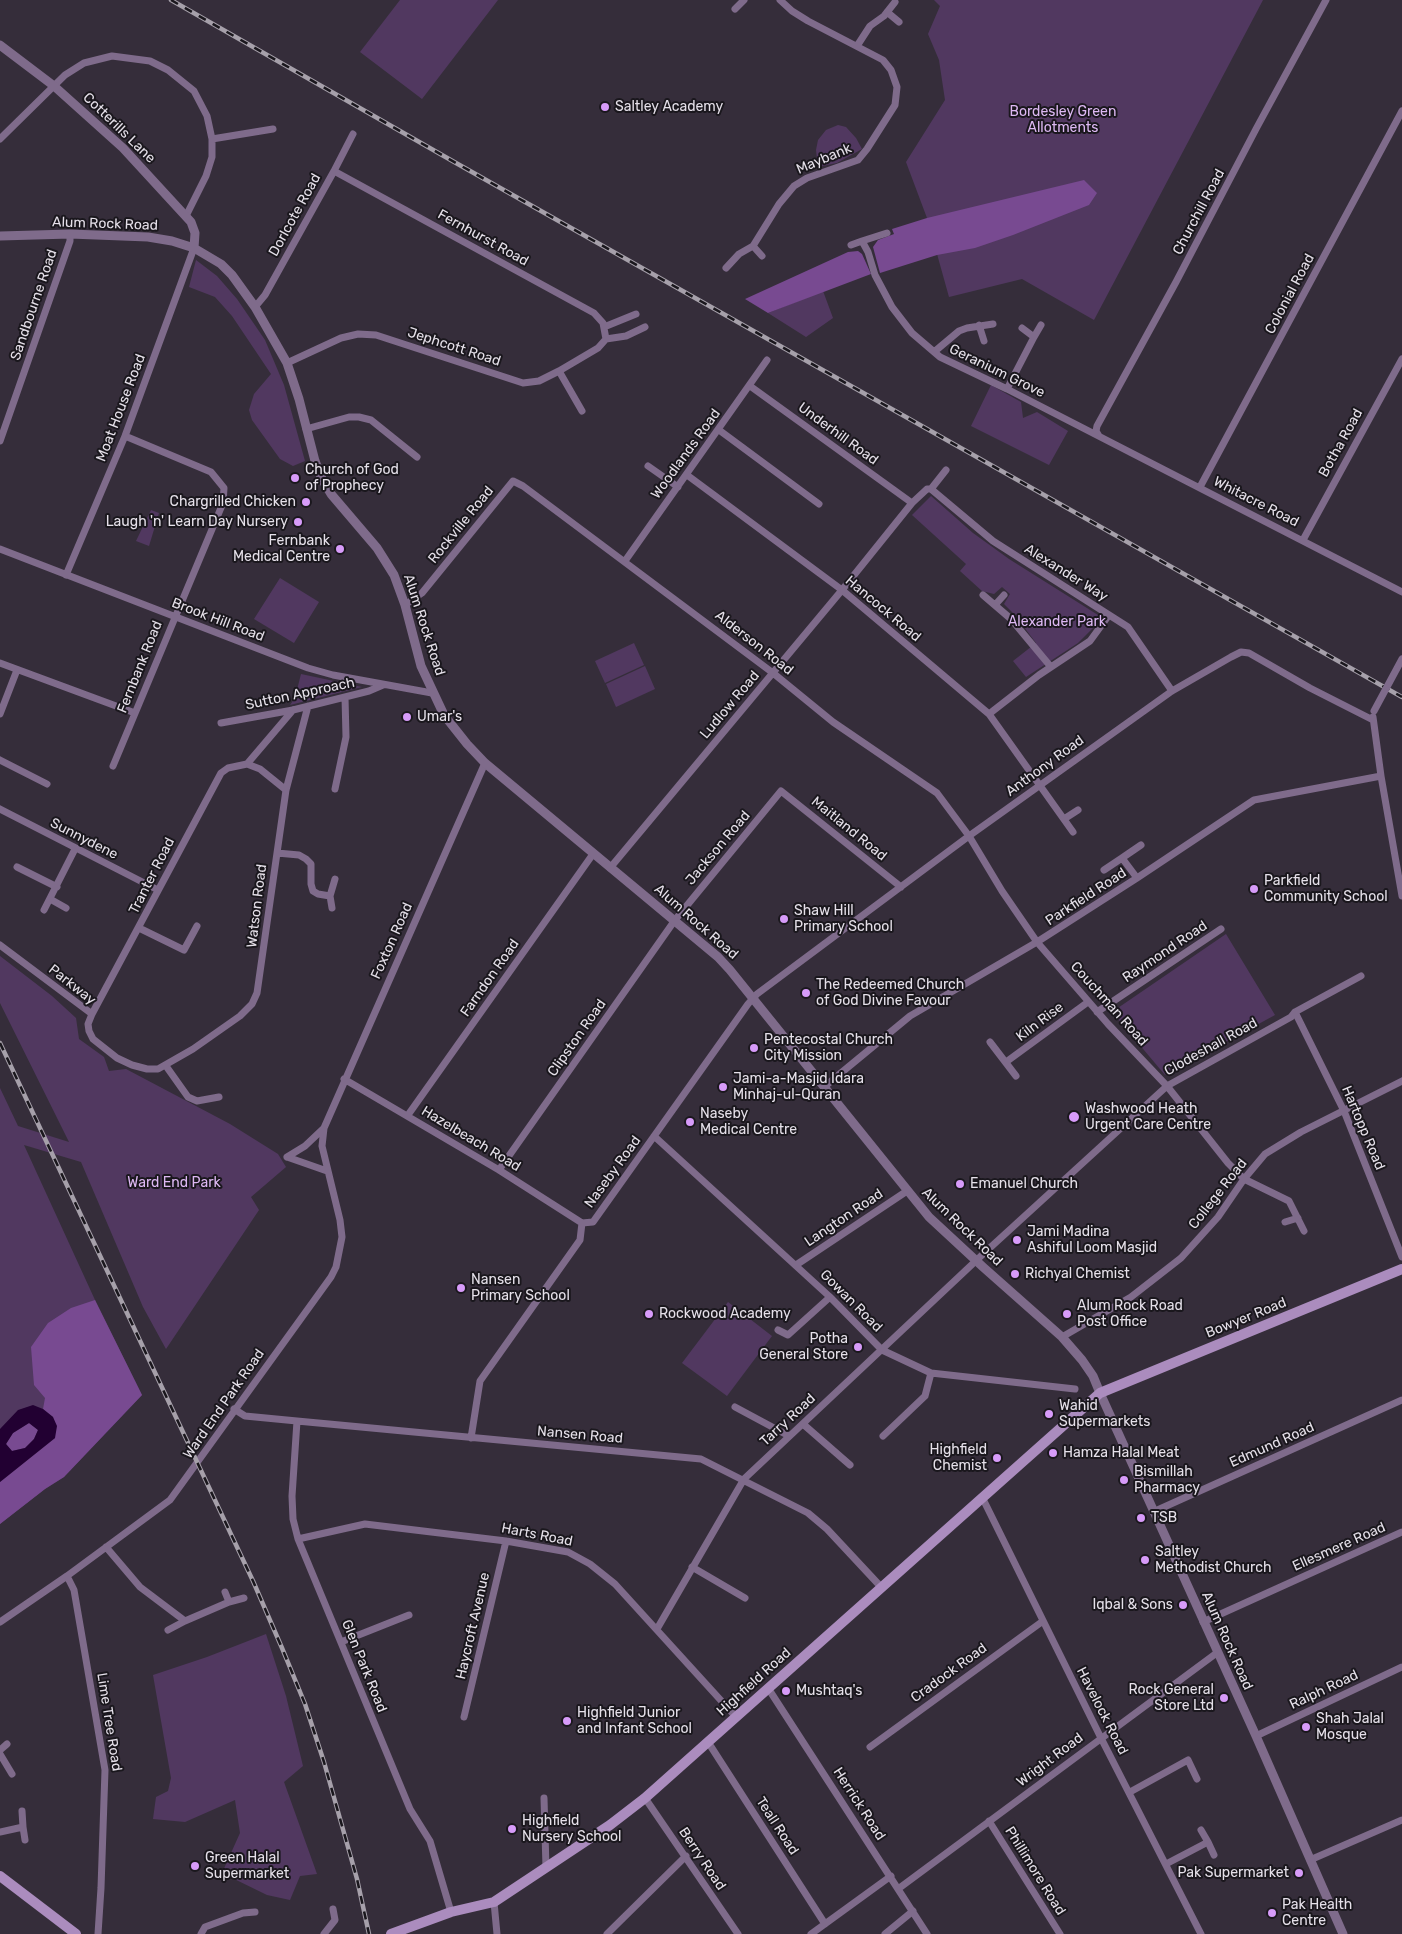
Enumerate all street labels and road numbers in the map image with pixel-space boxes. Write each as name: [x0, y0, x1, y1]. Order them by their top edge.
street label: Cotterills Lane: [79, 89, 159, 167]
street label: Maybank: [794, 140, 854, 178]
street label: Churchill Road: [1169, 166, 1229, 258]
street label: Dorlcote Road: [265, 171, 325, 259]
street label: Fernhurst Road: [435, 206, 531, 270]
street label: Alum Rock Road: [52, 214, 158, 234]
street label: Sandbourne Road: [7, 247, 61, 363]
street label: Colonial Road: [1262, 251, 1318, 337]
street label: Jephcott Road: [405, 324, 503, 370]
street label: Geranium Grove: [946, 341, 1048, 401]
street label: Moat House Road: [93, 352, 149, 464]
street label: Underhill Road: [795, 399, 881, 469]
street label: Woodlands Road: [648, 406, 724, 502]
street label: Botha Road: [1315, 406, 1367, 480]
street label: Whitacre Road: [1210, 473, 1302, 531]
street label: Rockville Road: [425, 483, 497, 567]
street label: Alexander Way: [1021, 541, 1111, 605]
street label: Alum Rock Road: [400, 572, 448, 678]
street label: Hancock Road: [842, 573, 924, 645]
street label: Brook Hill Road: [169, 595, 267, 645]
street label: Alderson Road: [712, 607, 796, 679]
street label: Fernbank Road: [114, 618, 166, 716]
street label: Ludlow Road: [697, 668, 763, 742]
street label: Sutton Approach: [244, 674, 356, 714]
street label: Anthony Road: [1003, 732, 1087, 800]
street label: Maitland Road: [808, 793, 890, 865]
street label: Jackson Road: [682, 808, 754, 888]
street label: Sunnydene: [47, 815, 121, 863]
street label: Tranter Road: [126, 835, 178, 917]
street label: Watson Road: [244, 863, 270, 949]
street label: Parkfield Road: [1042, 865, 1130, 929]
street label: Alum Rock Road: [651, 881, 741, 963]
street label: Foxton Road: [368, 900, 416, 982]
street label: Raymond Road: [1120, 918, 1210, 986]
street label: Farndon Road: [457, 936, 523, 1020]
street label: Couchman Road: [1067, 959, 1151, 1049]
street label: Parkway: [45, 961, 99, 1009]
street label: Clipston Road: [544, 996, 610, 1080]
street label: Kiln Rise: [1013, 999, 1067, 1045]
street label: Clodeshall Road: [1162, 1015, 1260, 1079]
street label: Hartopp Road: [1338, 1083, 1388, 1173]
street label: Hazelbeach Road: [418, 1103, 524, 1175]
street label: Naseby Road: [581, 1133, 645, 1211]
street label: College Road: [1185, 1155, 1251, 1233]
street label: Alum Rock Road: [918, 1184, 1006, 1270]
street label: Langton Road: [802, 1186, 886, 1250]
street label: Gowan Road: [816, 1266, 886, 1336]
street label: Bowyer Road: [1203, 1294, 1289, 1342]
street label: Ward End Park Road: [180, 1346, 268, 1462]
street label: Tarry Road: [757, 1390, 819, 1450]
street label: Edmund Road: [1227, 1419, 1317, 1471]
street label: Nansen Road: [536, 1423, 624, 1447]
street label: Ellesmere Road: [1290, 1519, 1388, 1575]
street label: Harts Road: [500, 1520, 574, 1550]
street label: Haycroft Avenue: [453, 1571, 493, 1681]
street label: Alum Rock Road: [1198, 1589, 1256, 1693]
street label: Glen Park Road: [338, 1617, 390, 1715]
street label: Cradock Road: [908, 1640, 990, 1706]
street label: Highfield Road: [713, 1644, 795, 1720]
street label: Havelock Road: [1073, 1664, 1131, 1758]
street label: Ralph Road: [1287, 1667, 1361, 1713]
street label: Lime Tree Road: [93, 1672, 125, 1772]
street label: Wright Road: [1014, 1730, 1086, 1790]
street label: Herrick Road: [829, 1764, 889, 1844]
street label: Teall Road: [752, 1794, 802, 1858]
street label: Berry Road: [675, 1824, 729, 1894]
street label: Phillimore Road: [1001, 1824, 1069, 1918]

